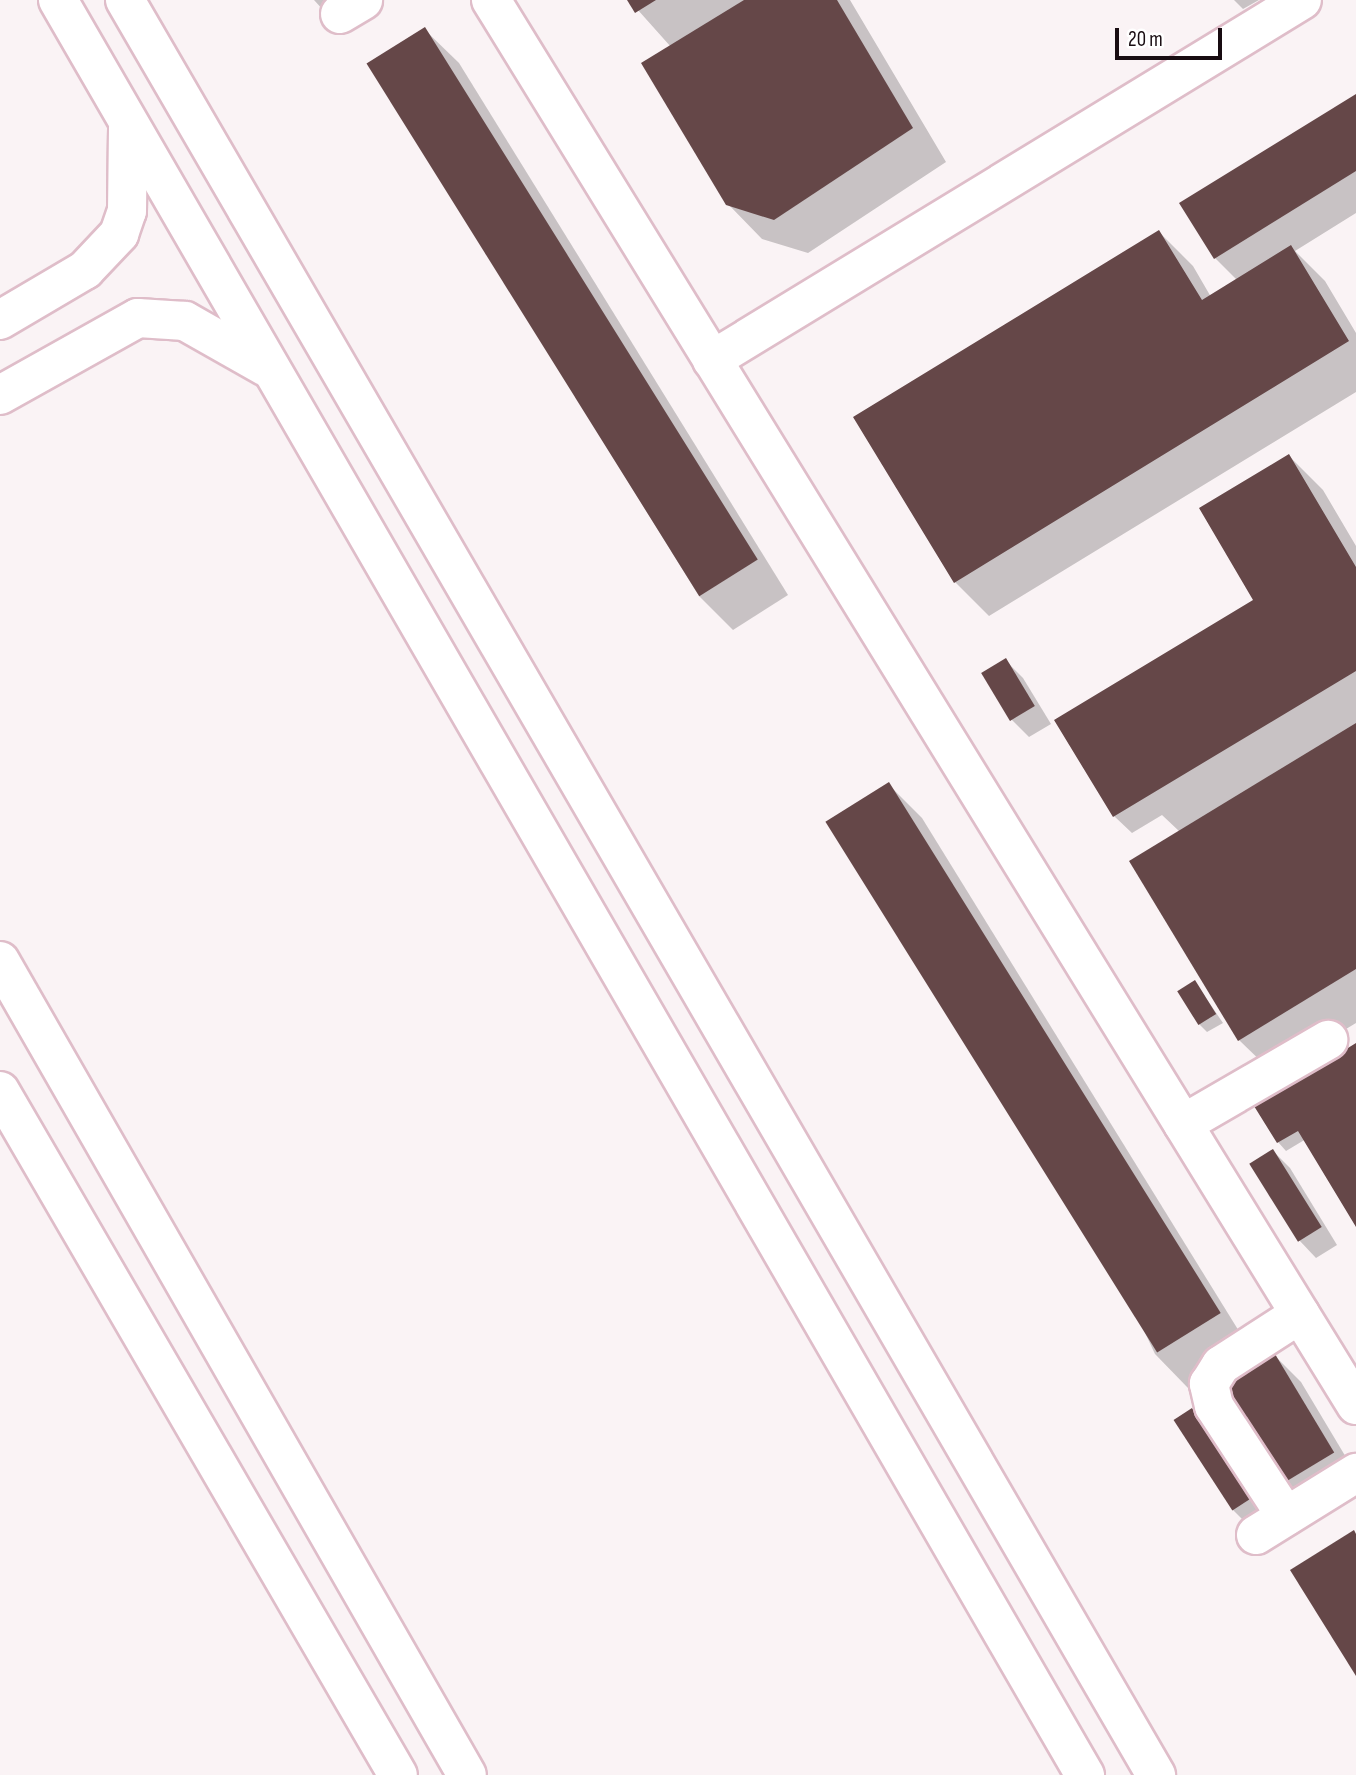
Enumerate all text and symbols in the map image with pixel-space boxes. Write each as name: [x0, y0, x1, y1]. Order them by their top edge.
scale bar: [1118, 14, 1225, 58]
text: 20 m: [1128, 27, 1163, 52]

